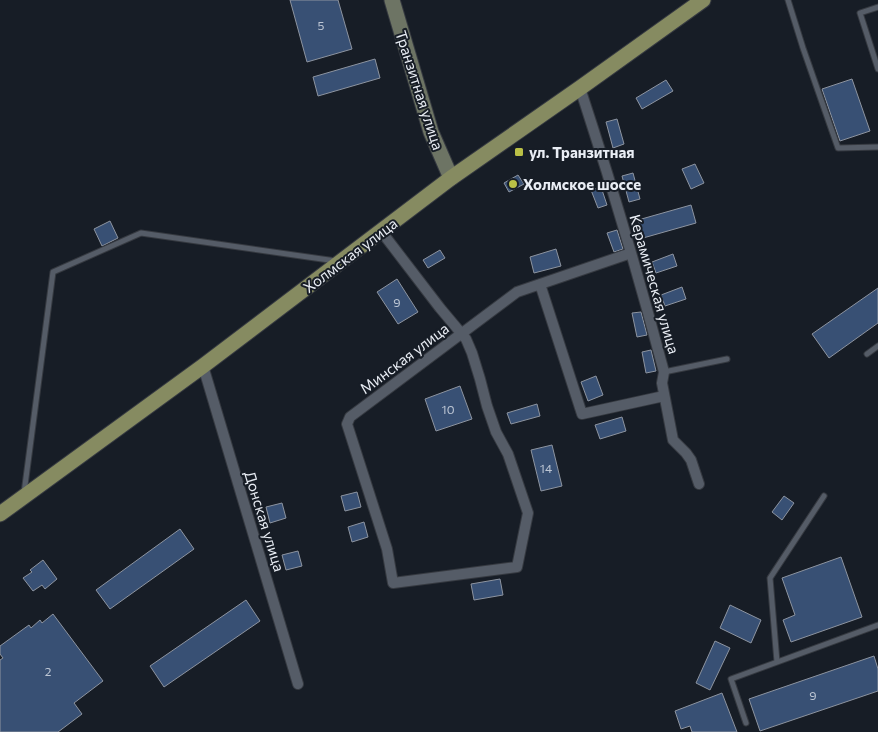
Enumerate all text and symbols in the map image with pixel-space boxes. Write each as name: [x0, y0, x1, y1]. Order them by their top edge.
house number: 5: [318, 18, 325, 32]
street label: Транзитная улица: [392, 28, 448, 152]
place label: ул. Транзитная: [529, 143, 634, 161]
marker: ул. Транзитная: [513, 146, 525, 158]
place label: Холмское шоссе: [523, 175, 641, 193]
marker: Холмское шоссе: [507, 178, 519, 190]
street label: Керамическая улица: [626, 212, 684, 356]
street label: Холмская улица: [300, 214, 400, 296]
house number: 9: [393, 295, 401, 309]
street label: Минская улица: [356, 319, 452, 397]
house number: 10: [442, 402, 455, 416]
house number: 14: [540, 461, 552, 475]
street label: Донская улица: [241, 469, 289, 573]
house number: 2: [45, 664, 52, 678]
house number: 9: [809, 688, 817, 702]

